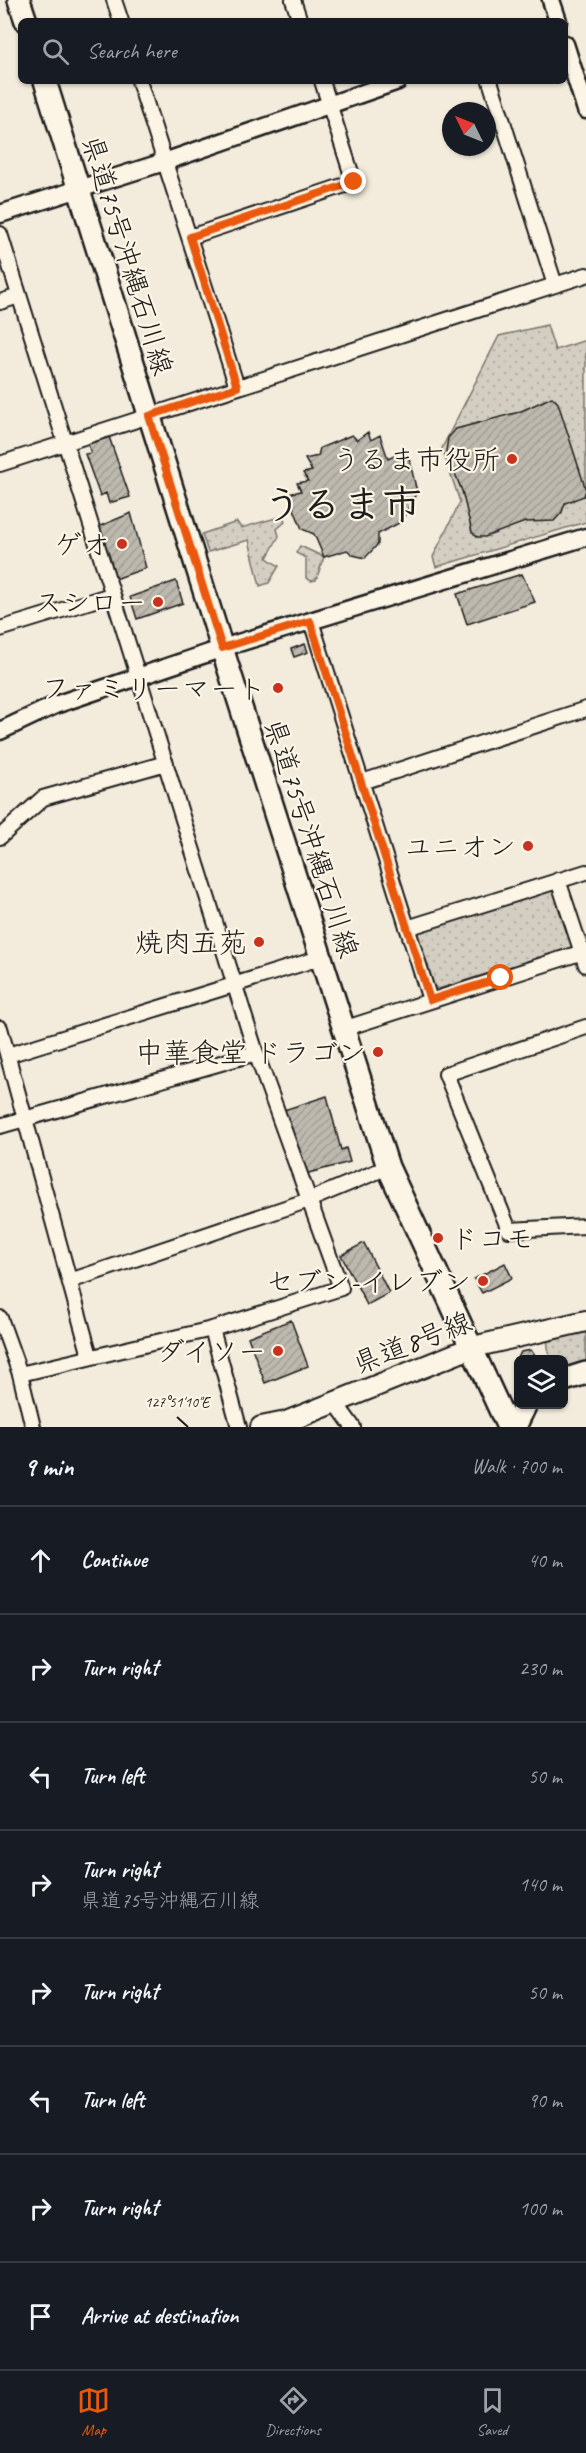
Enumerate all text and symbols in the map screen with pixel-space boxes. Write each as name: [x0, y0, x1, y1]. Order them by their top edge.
search box: [18, 18, 568, 84]
icon: search: [39, 35, 72, 68]
text: Search here: [87, 37, 177, 65]
north arrow: [442, 102, 496, 156]
street label: 県道75号沖縄石川線: [74, 131, 181, 379]
route end: [340, 168, 366, 194]
place label: うるま市役所: [332, 442, 500, 477]
marker: うるま市役所: [505, 452, 519, 466]
district label: うるま市: [262, 480, 422, 530]
place label: ゲオ: [54, 527, 110, 562]
marker: ゲオ: [115, 537, 129, 551]
place label: スシロー: [34, 585, 146, 620]
marker: スシロー: [151, 595, 165, 609]
place label: ファミリーマート: [41, 671, 266, 706]
marker: ファミリーマート: [271, 681, 285, 695]
street label: 県道75号沖縄石川線: [256, 714, 367, 962]
place label: ユニオン: [404, 829, 516, 864]
marker: ユニオン: [521, 839, 535, 853]
place label: 焼肉五苑: [135, 925, 247, 960]
marker: 焼肉五苑: [252, 935, 266, 949]
route start: [487, 964, 513, 990]
place label: 中華食堂 ドラゴン: [135, 1035, 366, 1070]
marker: 中華食堂 ドラゴン: [371, 1045, 385, 1059]
place label: ドコモ: [450, 1221, 534, 1256]
marker: ドコモ: [431, 1231, 445, 1245]
place label: セブン-イレブン: [266, 1264, 471, 1299]
marker: セブン-イレブン: [476, 1274, 490, 1288]
street label: 県道8号線: [348, 1304, 477, 1381]
place label: ダイソー: [157, 1334, 266, 1369]
marker: ダイソー: [271, 1344, 285, 1358]
map controls: [514, 1355, 568, 1409]
button: layers: [514, 1355, 568, 1409]
text: 127°51'10"E: [145, 1393, 211, 1412]
text: 9 min: [24, 1450, 74, 1483]
text: Walk · 700 m: [472, 1454, 562, 1479]
icon: ahead: [24, 1544, 57, 1577]
text: Continue: [81, 1546, 147, 1574]
text: 40 m: [528, 1548, 562, 1573]
icon: right: [24, 1652, 57, 1685]
text: Turn right: [81, 1654, 158, 1682]
text: 230 m: [519, 1656, 562, 1681]
icon: left: [24, 1760, 57, 1793]
text: Turn left: [81, 1762, 145, 1790]
text: 50 m: [528, 1764, 562, 1789]
text: Turn right: [81, 1856, 158, 1884]
icon: right: [24, 1868, 57, 1901]
text: 140 m: [519, 1872, 562, 1897]
text: 県道75号沖縄石川線: [81, 1888, 259, 1913]
icon: right: [24, 1976, 57, 2009]
text: Turn right: [81, 1978, 158, 2006]
text: 50 m: [528, 1980, 562, 2005]
icon: left: [24, 2084, 57, 2117]
text: Turn left: [81, 2086, 145, 2114]
text: 90 m: [528, 2088, 562, 2113]
icon: right: [24, 2192, 57, 2225]
text: Turn right: [81, 2194, 158, 2222]
text: 100 m: [519, 2196, 562, 2221]
icon: arrive: [24, 2300, 57, 2333]
text: Arrive at destination: [81, 2302, 238, 2330]
tab: Map: [77, 2384, 110, 2440]
tab: Directions: [265, 2384, 321, 2440]
tab: Saved: [476, 2384, 509, 2440]

